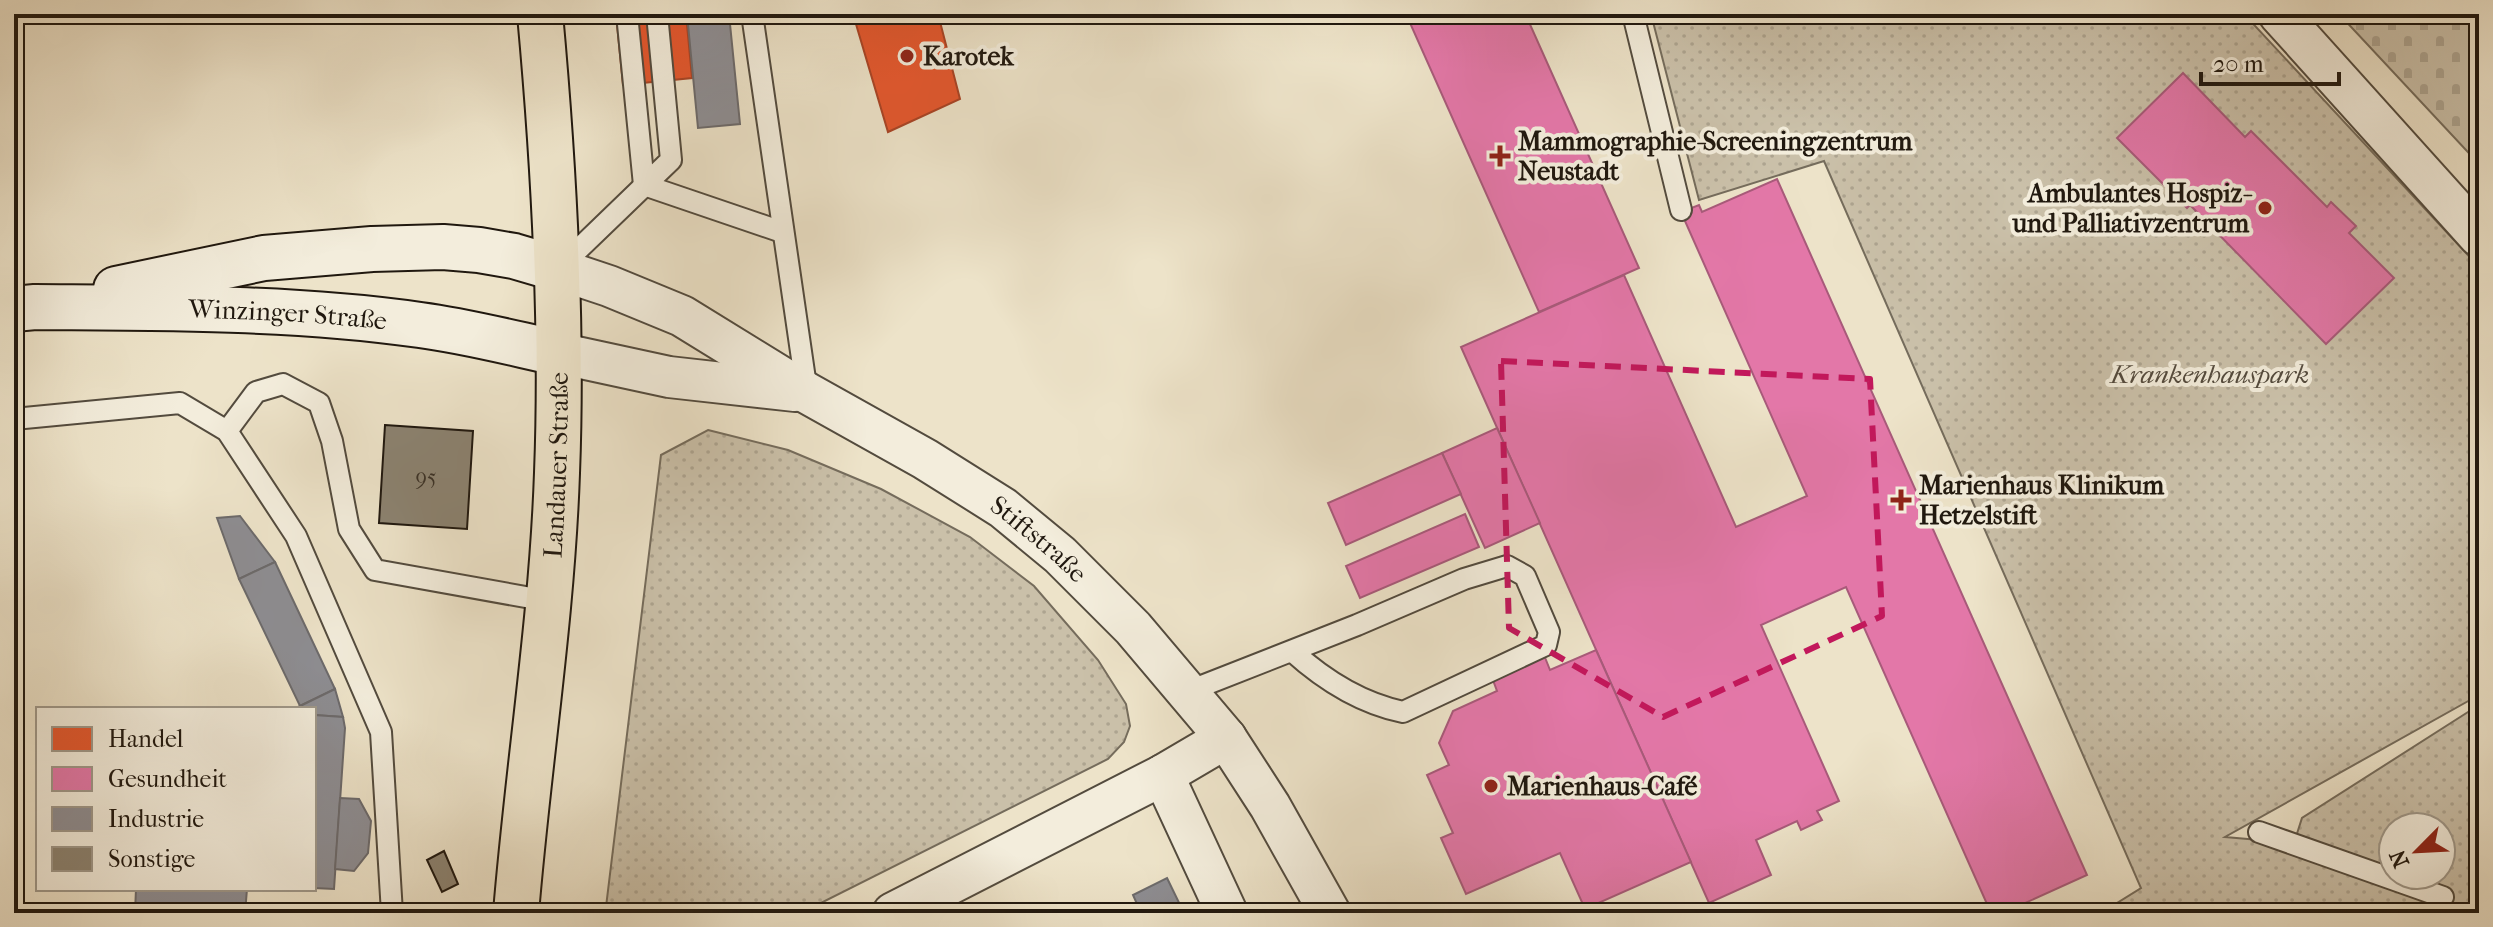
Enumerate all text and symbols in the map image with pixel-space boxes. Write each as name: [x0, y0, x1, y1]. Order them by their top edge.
scale bar: [2201, 36, 2339, 86]
place label: Karotek: [923, 41, 1015, 72]
marker: Karotek: [898, 47, 916, 65]
text: 20 m: [2213, 50, 2264, 78]
place label: Mammographie-Screeningzentrum Neustadt: [1518, 126, 1913, 187]
marker: Mammographie-Screeningzentrum Neustadt: [1489, 145, 1511, 167]
place label: Ambulantes Hospiz- und Palliativzentrum: [2011, 178, 2253, 239]
marker: Ambulantes Hospiz- und Palliativzentrum: [2256, 199, 2274, 217]
street label: Winzinger Straße: [187, 293, 389, 336]
park label: Krankenhauspark: [2109, 359, 2309, 390]
street label: Landauer Straße: [537, 372, 574, 559]
house number: 95: [415, 464, 437, 490]
place label: Marienhaus Klinikum Hetzelstift: [1919, 470, 2164, 531]
street label: Stiftstraße: [985, 489, 1094, 589]
marker: Marienhaus Klinikum Hetzelstift: [1890, 489, 1912, 511]
legend: [36, 707, 316, 891]
text: Handel: [108, 725, 184, 753]
text: Gesundheit: [108, 765, 227, 793]
place label: Marienhaus-Café: [1507, 771, 1698, 802]
marker: Marienhaus-Café: [1482, 777, 1500, 795]
text: Industrie: [108, 805, 204, 833]
north arrow: [2377, 811, 2457, 891]
text: Sonstige: [108, 845, 196, 873]
text: N: [2384, 846, 2415, 872]

